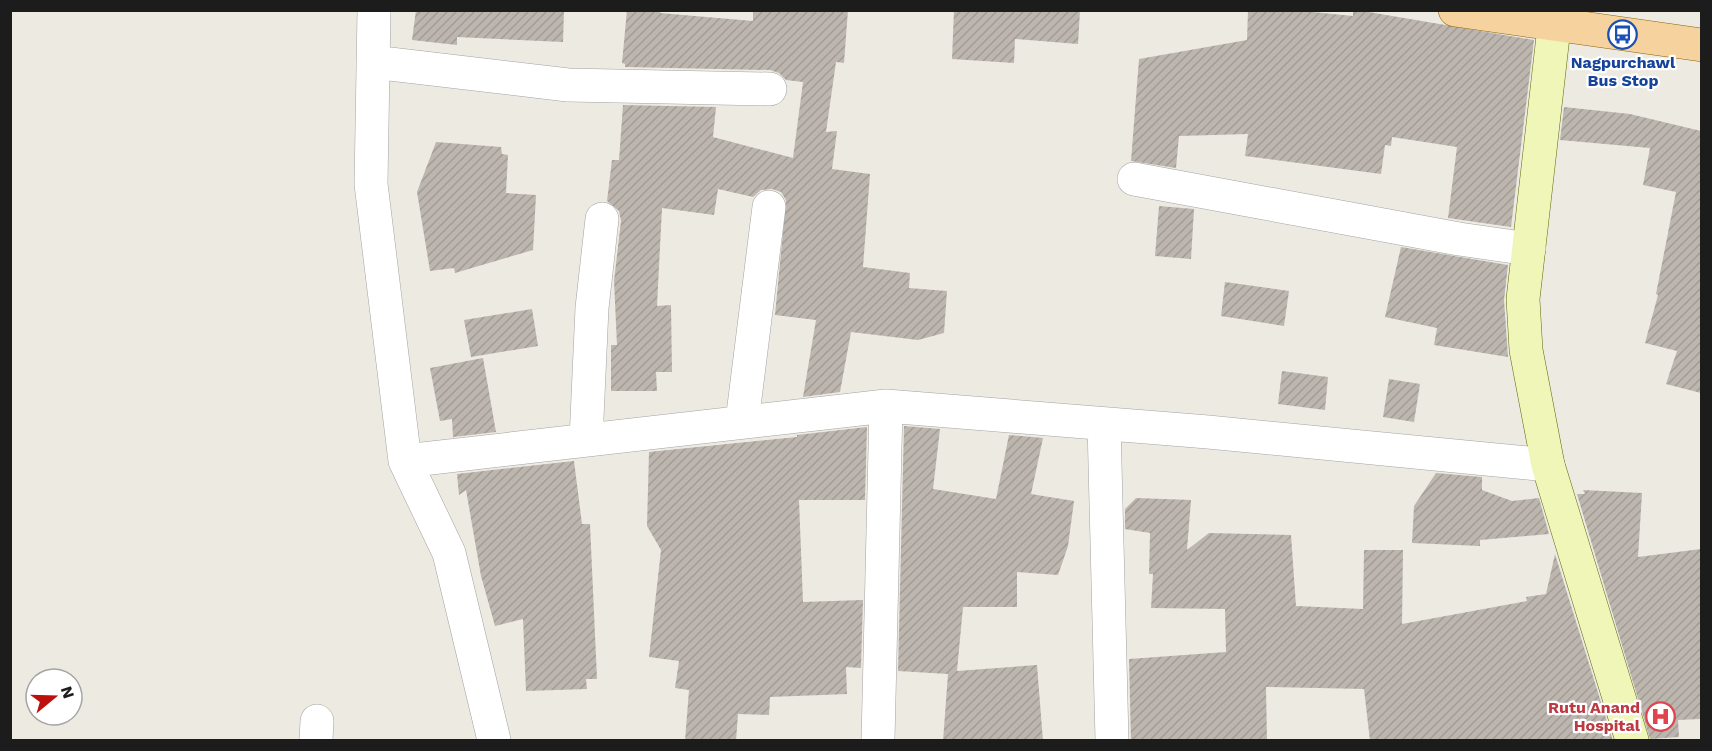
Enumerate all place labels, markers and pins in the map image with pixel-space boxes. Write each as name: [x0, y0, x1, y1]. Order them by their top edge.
bus stop icon: Nagpurchawl Bus Stop: [1607, 18, 1639, 50]
place label: Nagpurchawl Bus Stop: [1571, 53, 1676, 90]
place label: Rutu Anand Hospital: [1548, 698, 1641, 735]
hospital icon: Rutu Anand Hospital: [1645, 700, 1677, 732]

